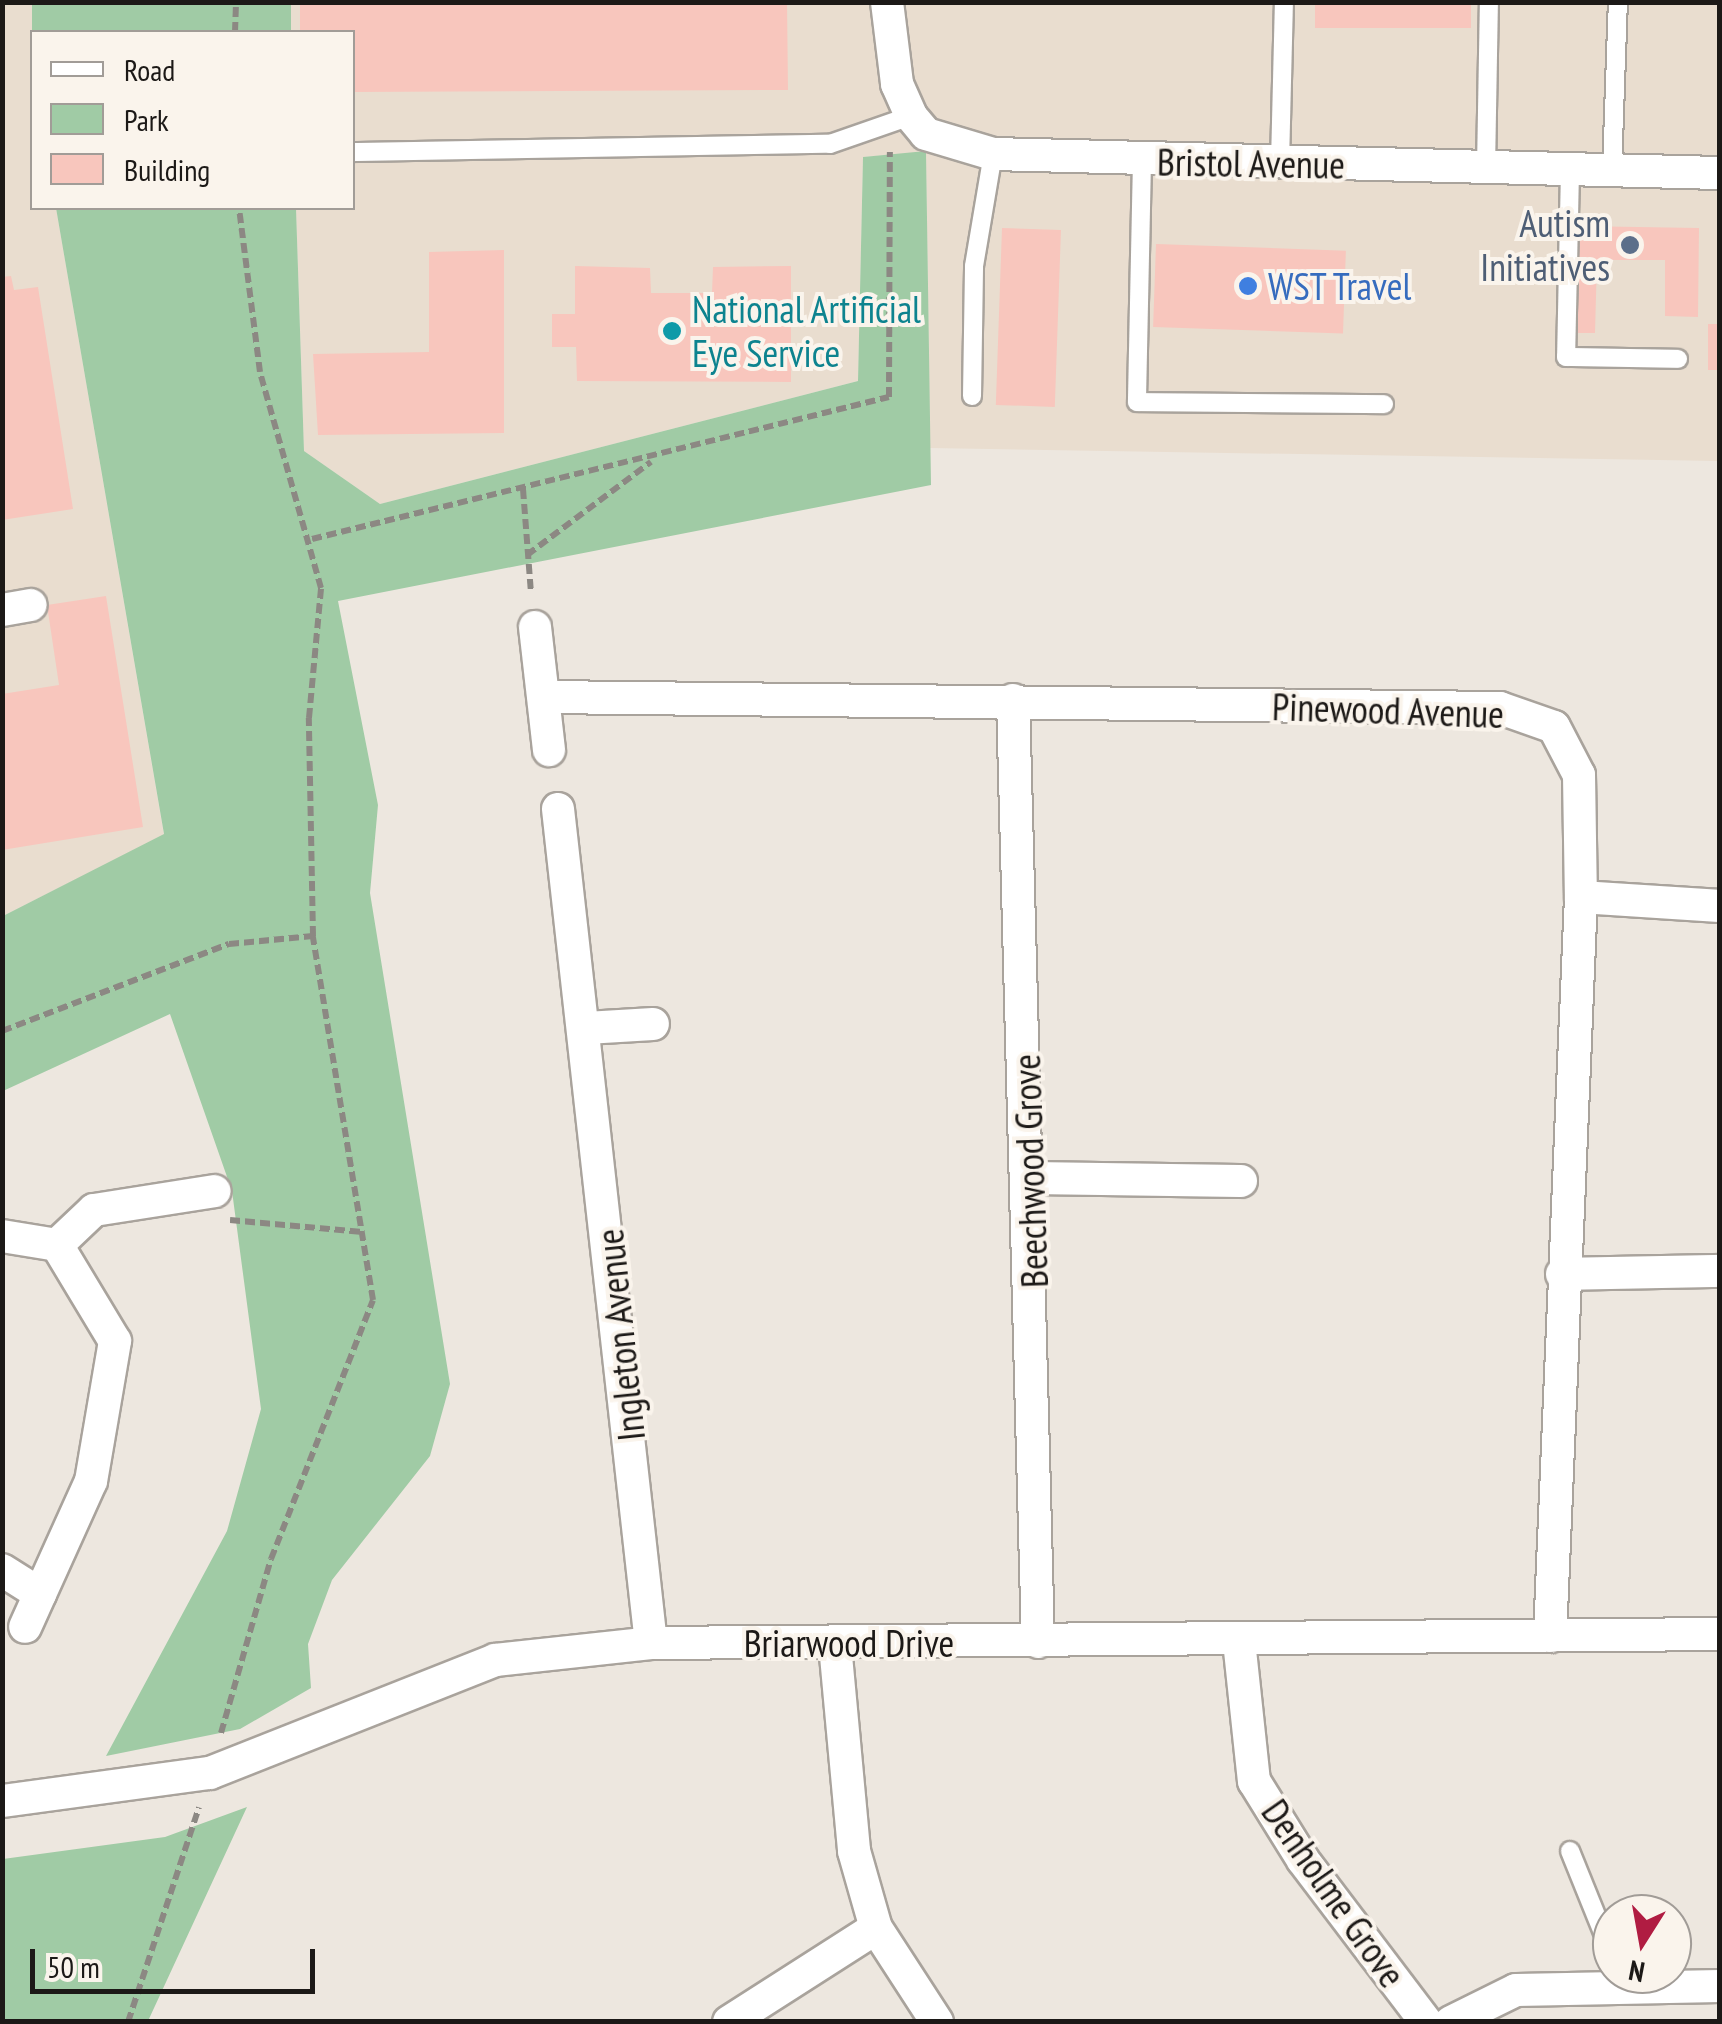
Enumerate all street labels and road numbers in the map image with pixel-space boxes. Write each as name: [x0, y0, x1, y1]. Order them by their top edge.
street label: Bristol Avenue: [1156, 139, 1346, 187]
street label: Pinewood Avenue: [1271, 683, 1505, 737]
street label: Beechwood Grove: [1003, 1053, 1057, 1289]
street label: Ingleton Avenue: [586, 1226, 654, 1444]
street label: Briarwood Drive: [744, 1620, 954, 1666]
street label: Denholme Grove: [1253, 1790, 1415, 1996]

